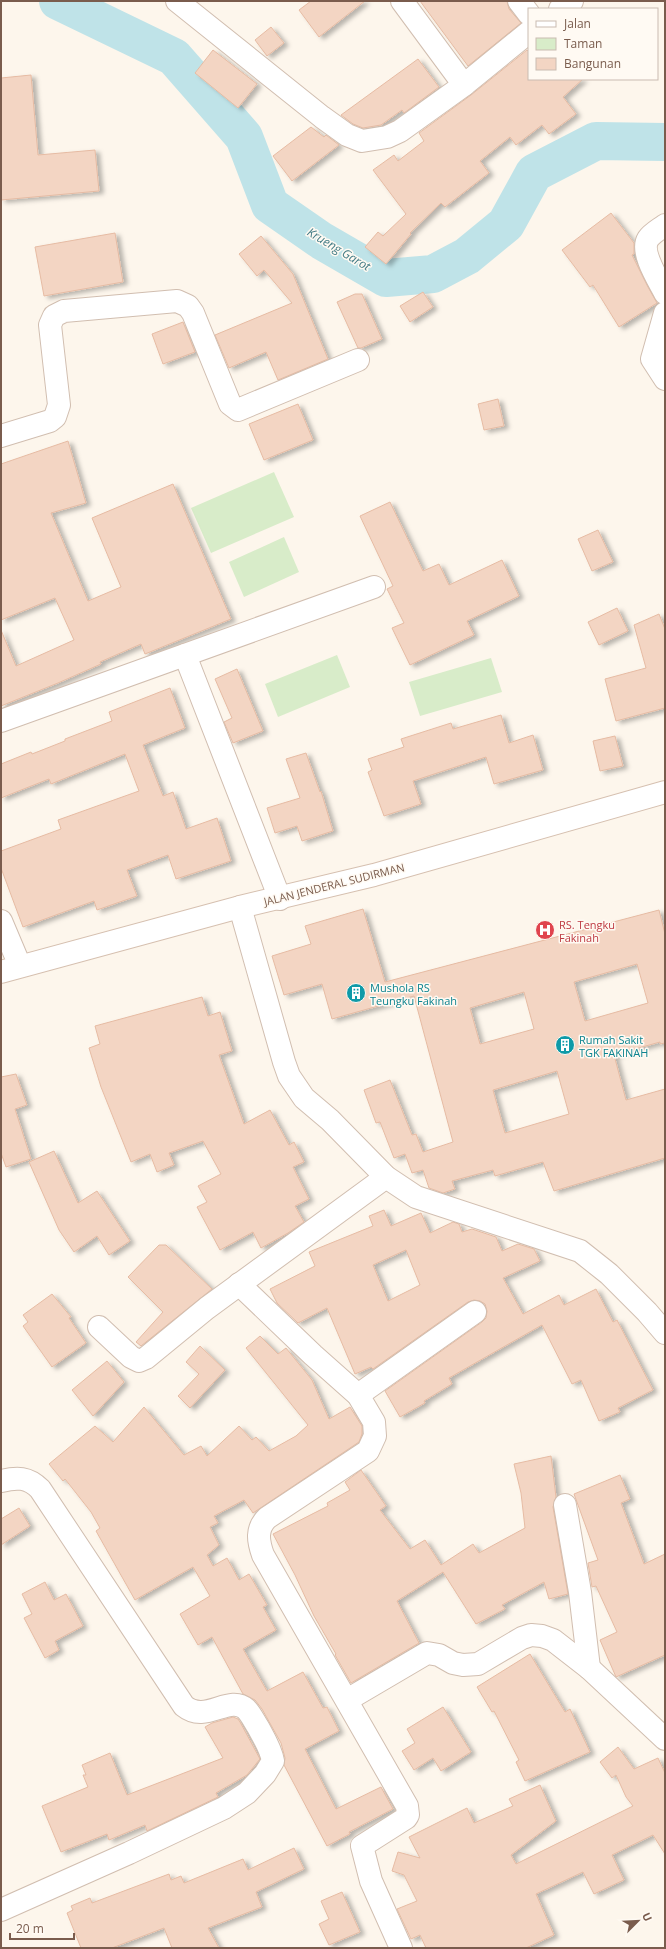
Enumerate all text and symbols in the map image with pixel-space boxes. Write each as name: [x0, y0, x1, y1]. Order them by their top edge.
legend: [528, 8, 658, 80]
text: Jalan: [563, 15, 591, 32]
text: Taman: [564, 35, 602, 52]
text: Bangunan: [564, 55, 621, 72]
water label: Krueng Garot: [304, 223, 375, 275]
street label: JALAN JENDERAL SUDIRMAN: [261, 859, 406, 909]
place label: RS. Tengku Fakinah: [559, 917, 615, 945]
hospital icon: RS. Tengku Fakinah: [534, 919, 556, 941]
place label: Mushola RS Teungku Fakinah: [370, 980, 457, 1008]
building icon: Mushola RS Teungku Fakinah: [345, 982, 367, 1004]
place label: Rumah Sakit TGK FAKINAH: [579, 1032, 648, 1060]
building icon: Rumah Sakit TGK FAKINAH: [554, 1034, 576, 1056]
north arrow: [618, 1901, 658, 1941]
text: U: [639, 1910, 656, 1924]
scale bar: [10, 1915, 74, 1941]
text: 20 m: [16, 1920, 44, 1937]

